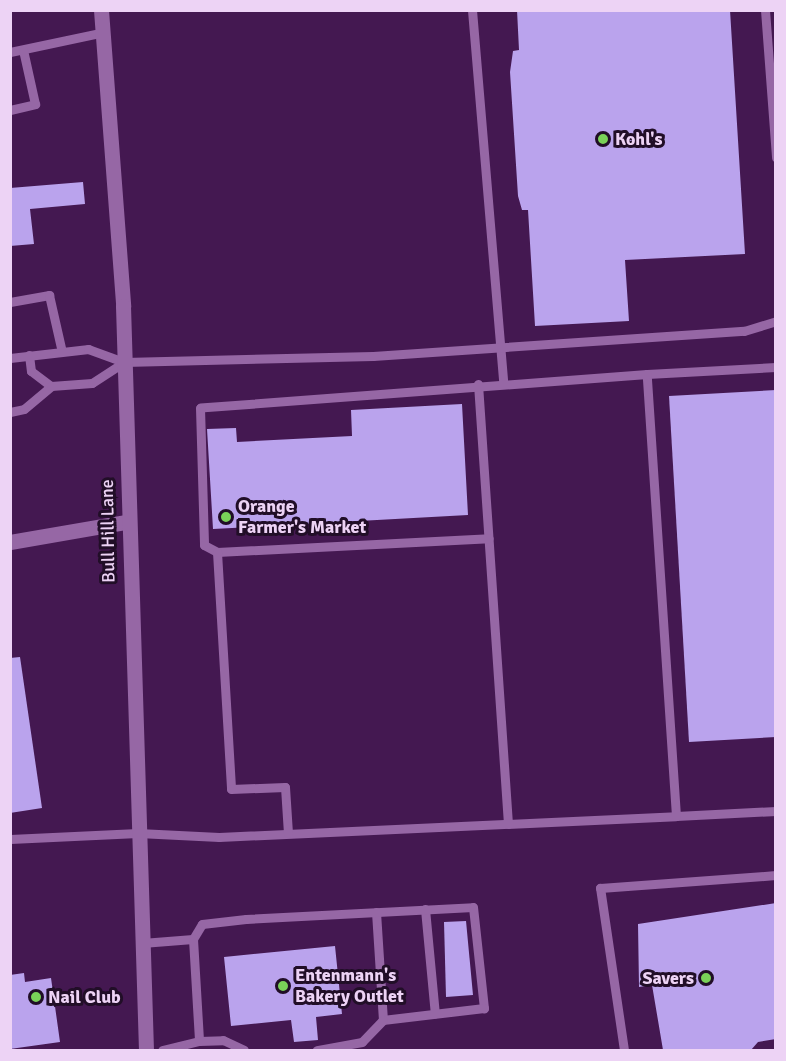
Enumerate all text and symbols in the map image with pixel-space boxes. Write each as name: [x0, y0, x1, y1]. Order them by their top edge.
place label: Kohl's: [615, 128, 662, 150]
marker: Kohl's: [596, 132, 610, 146]
street label: Bull Hill Lane: [96, 479, 120, 583]
place label: Orange Farmer's Market: [238, 496, 366, 538]
marker: Orange Farmer's Market: [219, 510, 233, 524]
place label: Entenmann's Bakery Outlet: [295, 965, 404, 1008]
place label: Savers: [642, 967, 694, 989]
marker: Savers: [699, 971, 713, 985]
marker: Entenmann's Bakery Outlet: [276, 979, 290, 993]
place label: Nail Club: [48, 986, 121, 1008]
marker: Nail Club: [29, 990, 43, 1004]

